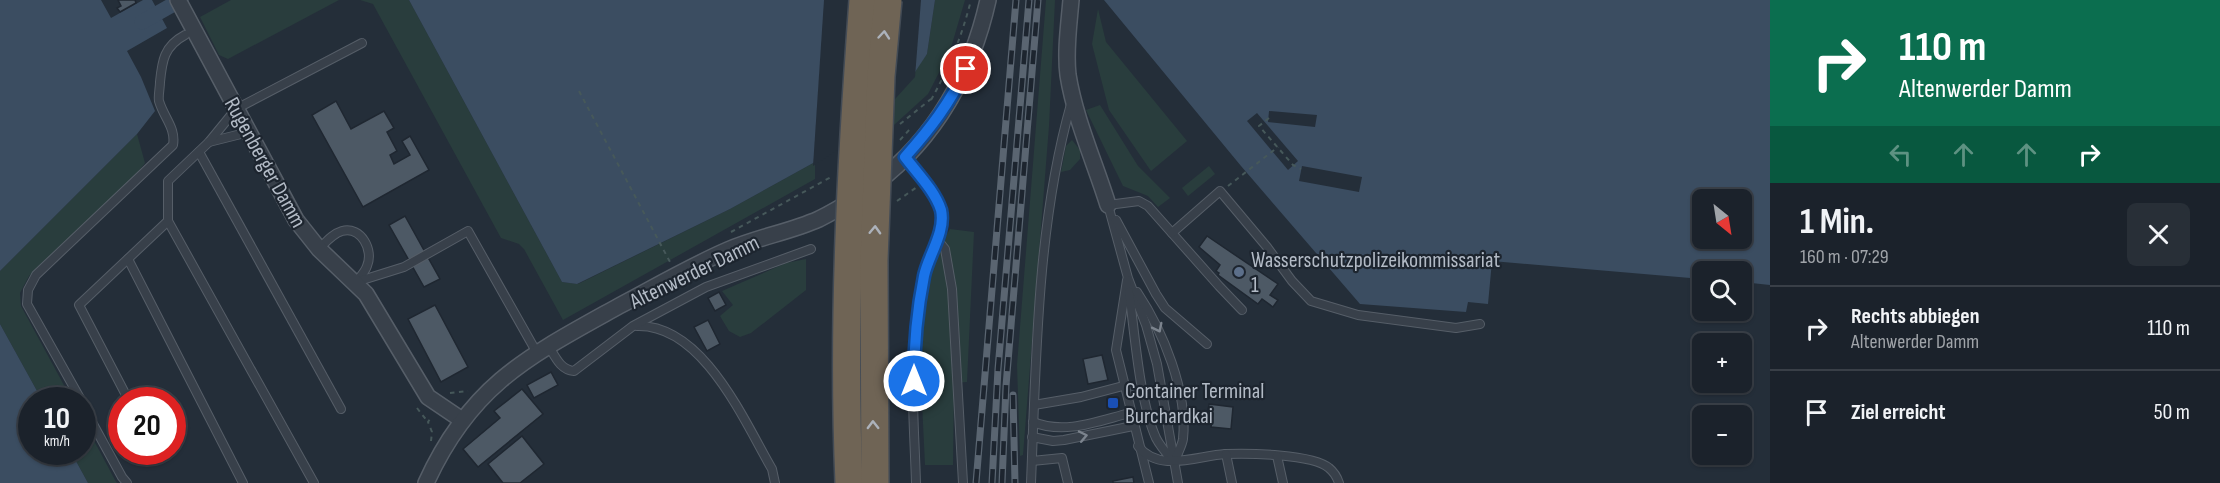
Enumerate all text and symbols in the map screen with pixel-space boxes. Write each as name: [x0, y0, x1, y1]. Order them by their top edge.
text: 110 m: [1899, 22, 1986, 73]
icon: right: [1800, 24, 1878, 102]
one-way arrow: [877, 30, 890, 39]
pin: [940, 43, 991, 94]
icon: arrive: [949, 52, 982, 85]
text: Altenwerder Damm: [1899, 73, 2072, 105]
street label: Rugenberger Damm: [218, 93, 312, 233]
icon: left: [1884, 138, 1917, 171]
icon: ahead: [1947, 138, 1980, 171]
icon: ahead: [2010, 138, 2043, 171]
icon: right: [2073, 138, 2106, 171]
north arrow: [1692, 189, 1752, 249]
map controls: [1692, 189, 1752, 465]
text: 1 Min.: [1800, 201, 1874, 244]
button: close: [2127, 203, 2190, 266]
one-way arrow: [868, 225, 881, 234]
street label: Altenwerder Damm: [625, 229, 764, 316]
text: 160 m · 07:29: [1800, 245, 1889, 269]
place label: Wasserschutzpolizeikommissariat 1: [1251, 247, 1500, 299]
button: search: [1692, 261, 1752, 321]
marker: Wasserschutzpolizeikommissariat 1: [1232, 265, 1246, 279]
text: Rechts abbiegen: [1851, 303, 1980, 330]
icon: right: [1800, 312, 1833, 345]
text: 110 m: [2147, 315, 2190, 342]
one-way arrow: [1151, 322, 1162, 333]
text: Altenwerder Damm: [1851, 330, 1979, 354]
button: +: [1692, 333, 1752, 393]
position arrow: [882, 349, 946, 413]
place label: Container Terminal Burchardkai: [1125, 378, 1264, 430]
speed limit sign: 20: [108, 387, 186, 465]
marker: Container Terminal Burchardkai: [1106, 396, 1120, 410]
icon: arrive: [1800, 396, 1833, 429]
text: Ziel erreicht: [1851, 399, 1946, 426]
text: 50 m: [2154, 399, 2190, 426]
text: 10: [44, 401, 70, 437]
button: −: [1692, 405, 1752, 465]
one-way arrow: [867, 420, 879, 429]
one-way arrow: [1078, 430, 1088, 443]
text: km/h: [44, 432, 70, 451]

